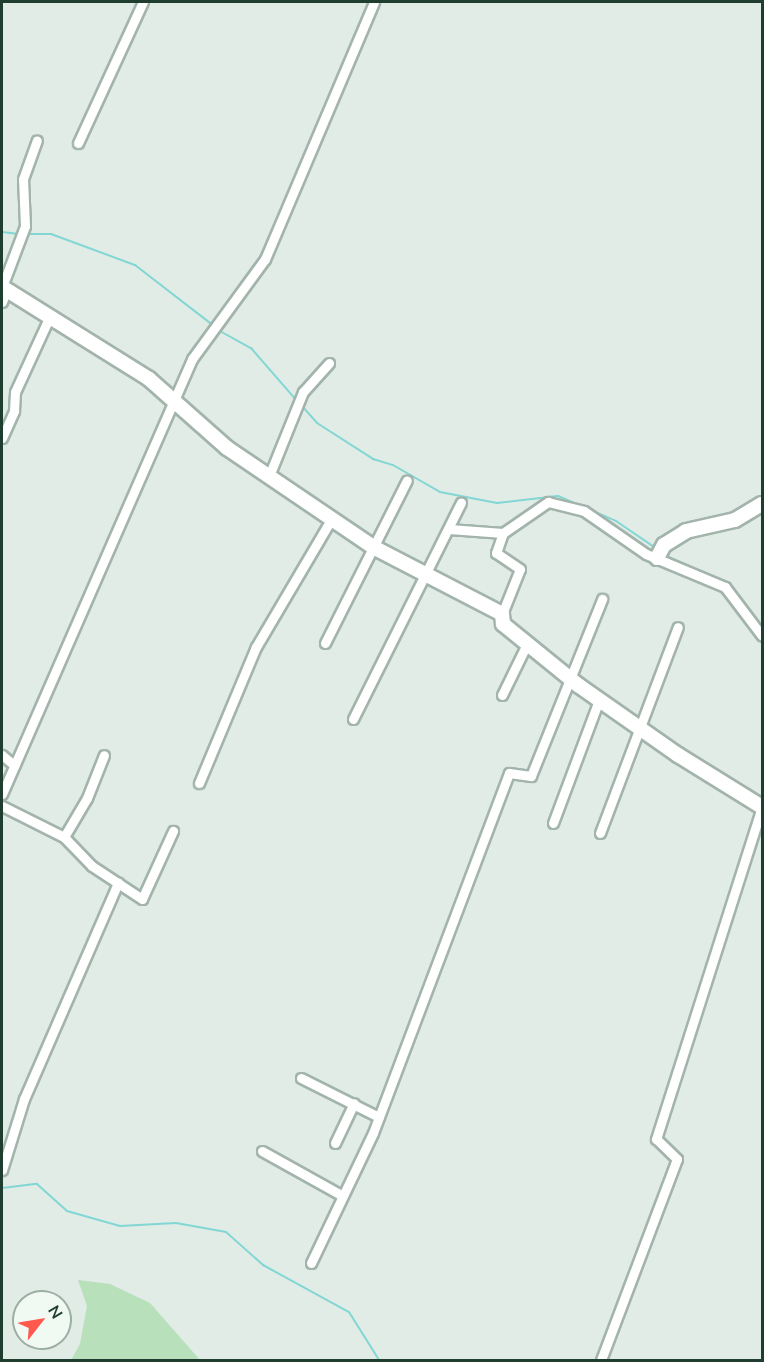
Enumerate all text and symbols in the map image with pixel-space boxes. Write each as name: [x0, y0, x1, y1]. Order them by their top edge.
north arrow: [12, 1290, 72, 1350]
text: N: [44, 1301, 67, 1322]

